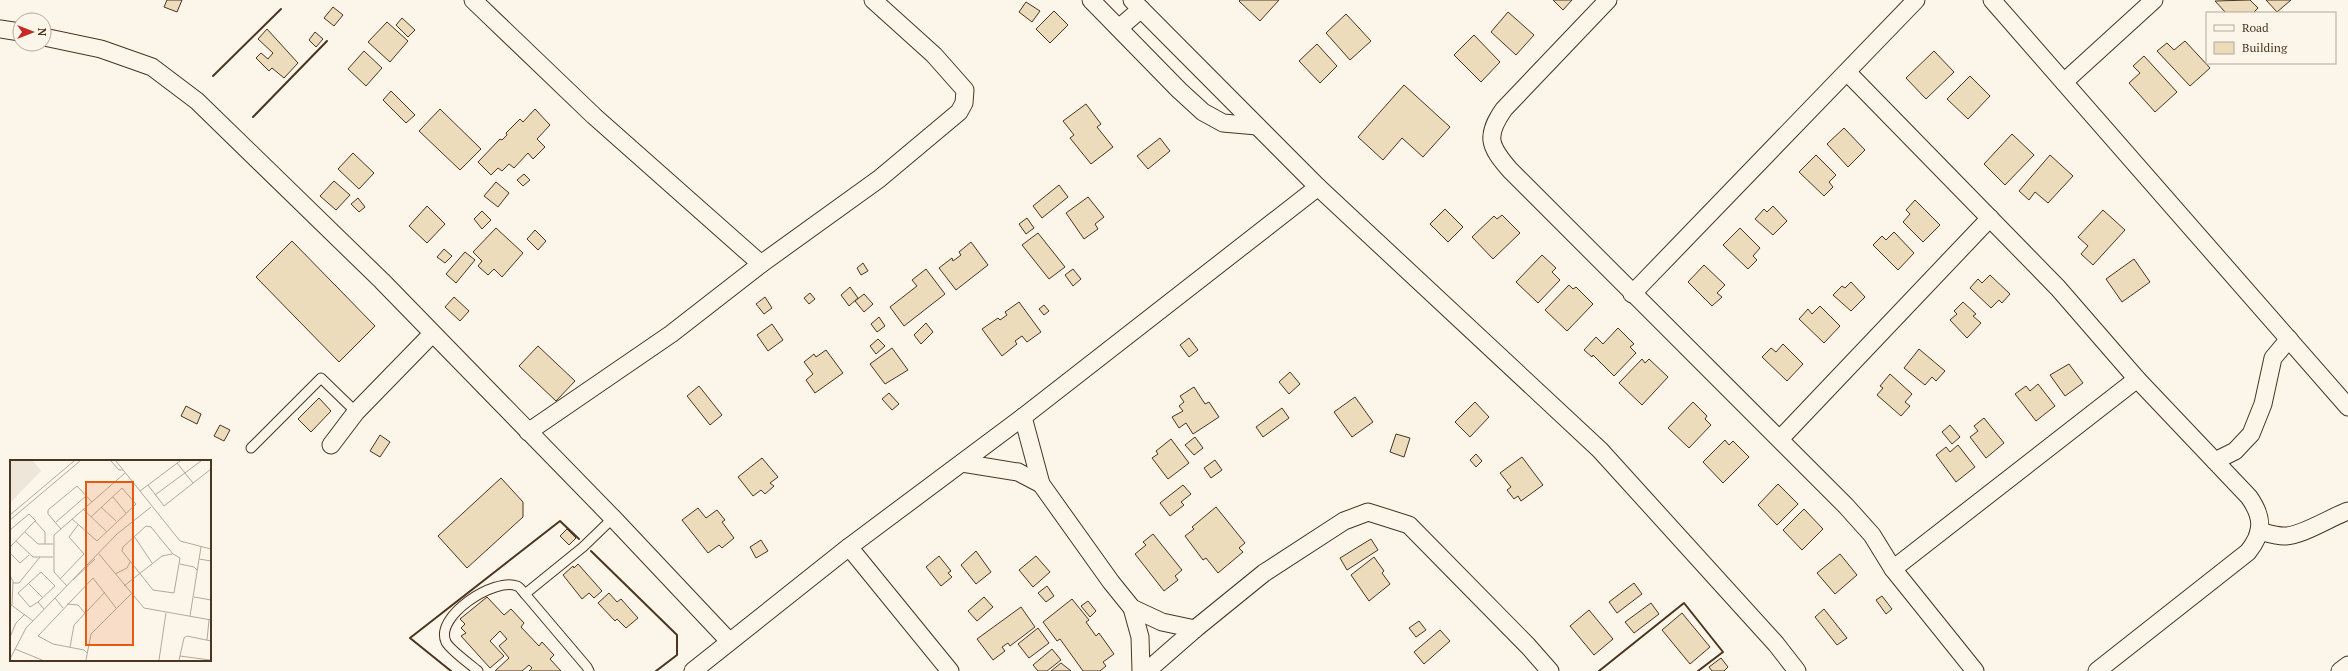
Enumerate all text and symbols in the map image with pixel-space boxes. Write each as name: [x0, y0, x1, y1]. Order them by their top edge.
north arrow: [12, 12, 52, 52]
legend: [2206, 12, 2336, 64]
text: Road: [2242, 20, 2269, 35]
text: N: [35, 28, 49, 37]
text: Building: [2242, 40, 2288, 55]
inset map: [10, 460, 211, 661]

